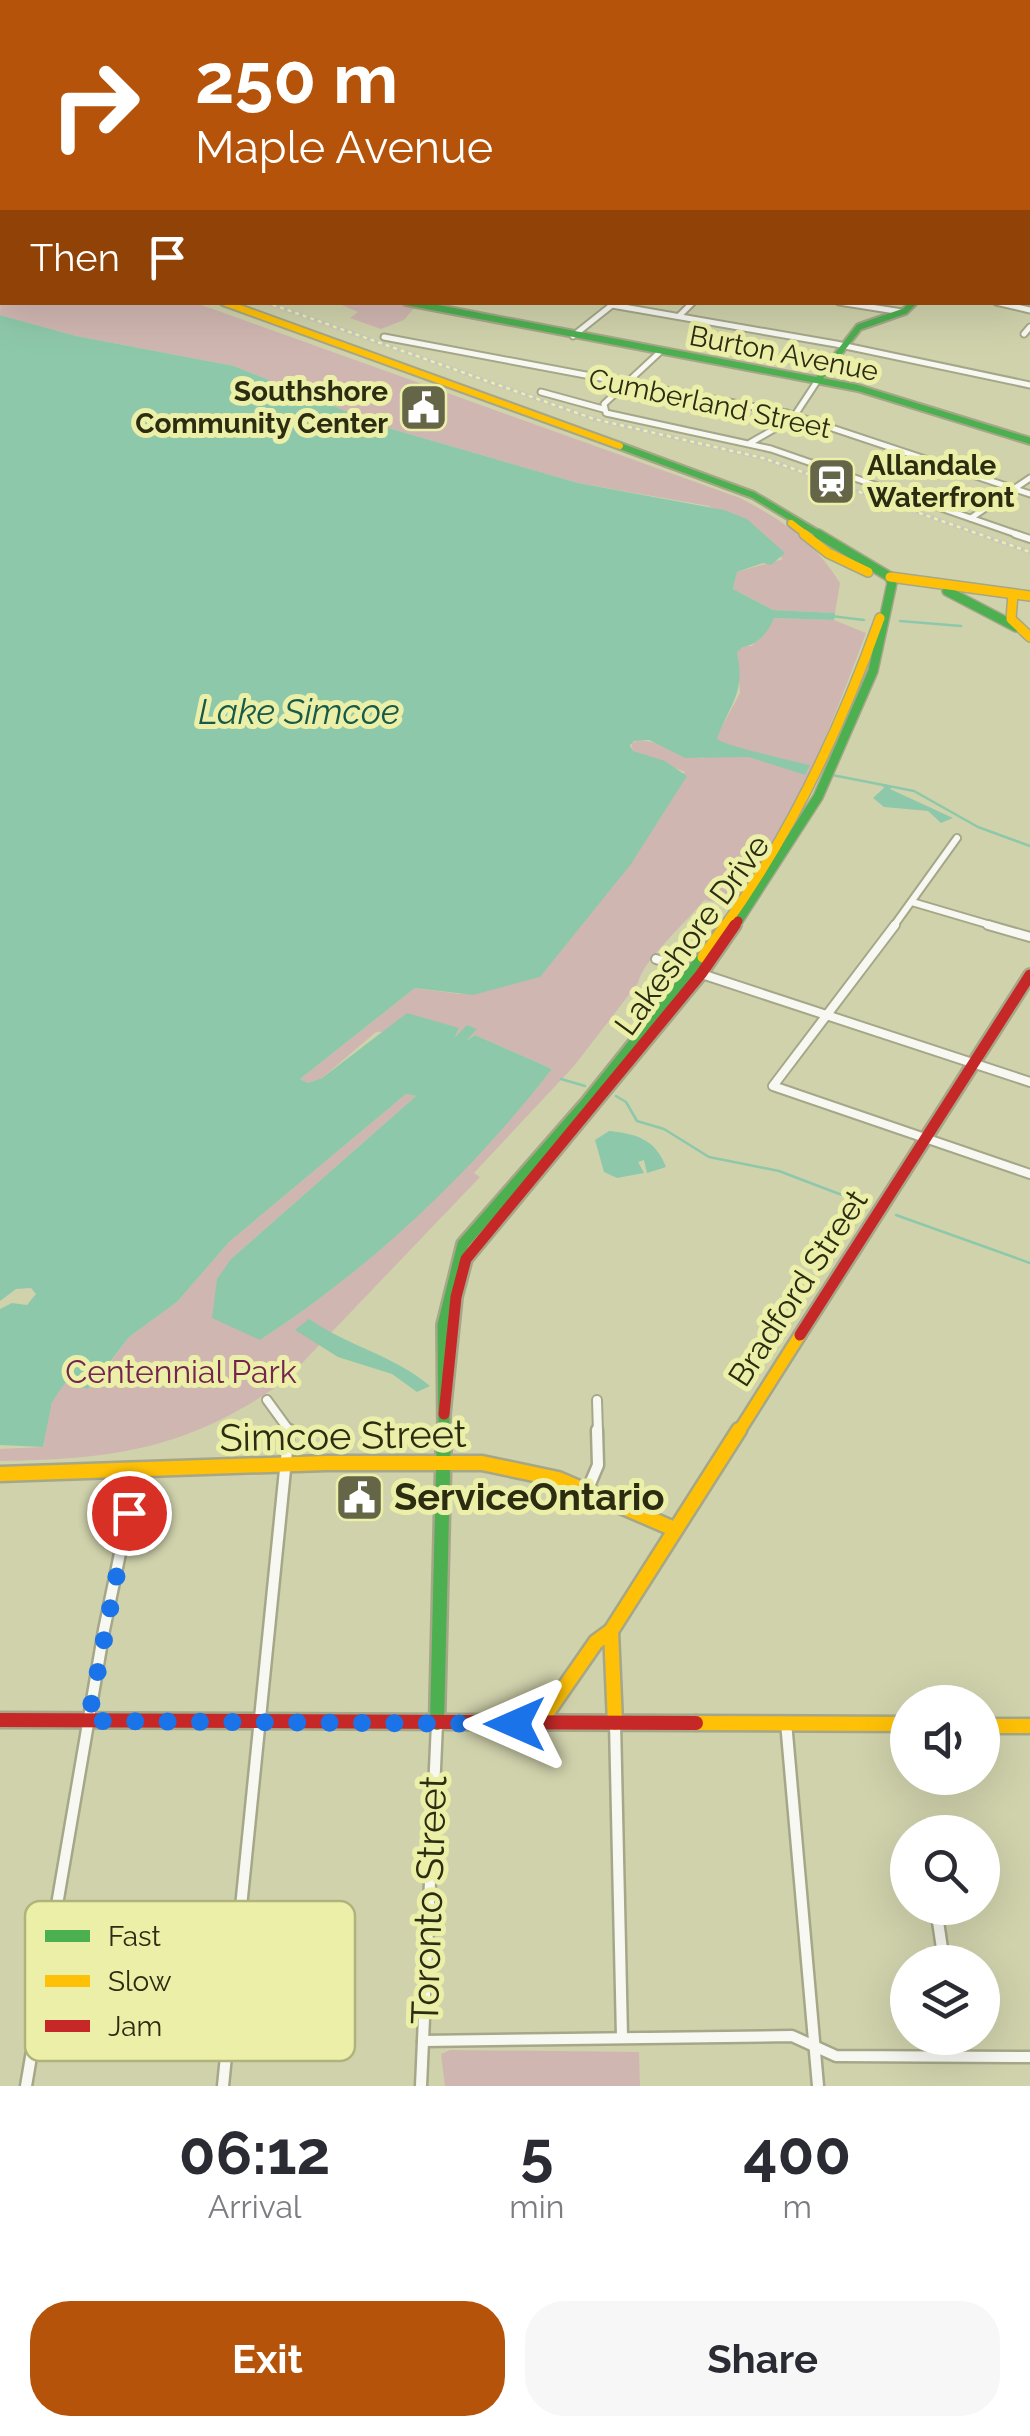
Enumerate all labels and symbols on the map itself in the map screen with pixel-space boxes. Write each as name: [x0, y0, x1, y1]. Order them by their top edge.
street label: Burton Avenue: [687, 319, 881, 388]
street label: Cumberland Street: [586, 362, 834, 445]
place label: Southshore Community Center: [135, 375, 388, 440]
public building icon: Southshore Community Center: [397, 381, 449, 433]
place label: Allandale Waterfront: [867, 449, 1015, 514]
station icon: Allandale Waterfront: [806, 455, 858, 507]
water label: Lake Simcoe: [198, 691, 400, 732]
street label: Lakeshore Drive: [607, 827, 777, 1042]
street label: Bradford Street: [720, 1182, 875, 1393]
park label: Centennial Park: [65, 1353, 297, 1390]
street label: Simcoe Street: [219, 1411, 467, 1460]
pin: [87, 1471, 172, 1556]
public building icon: ServiceOntario: [333, 1471, 385, 1523]
place label: ServiceOntario: [394, 1474, 665, 1519]
position arrow: [463, 1672, 567, 1776]
street label: Toronto Street: [402, 1775, 455, 2025]
legend: [25, 1901, 355, 2061]
text: Fast: [108, 1920, 161, 1953]
text: Slow: [108, 1965, 172, 1998]
text: Jam: [108, 2010, 162, 2043]

